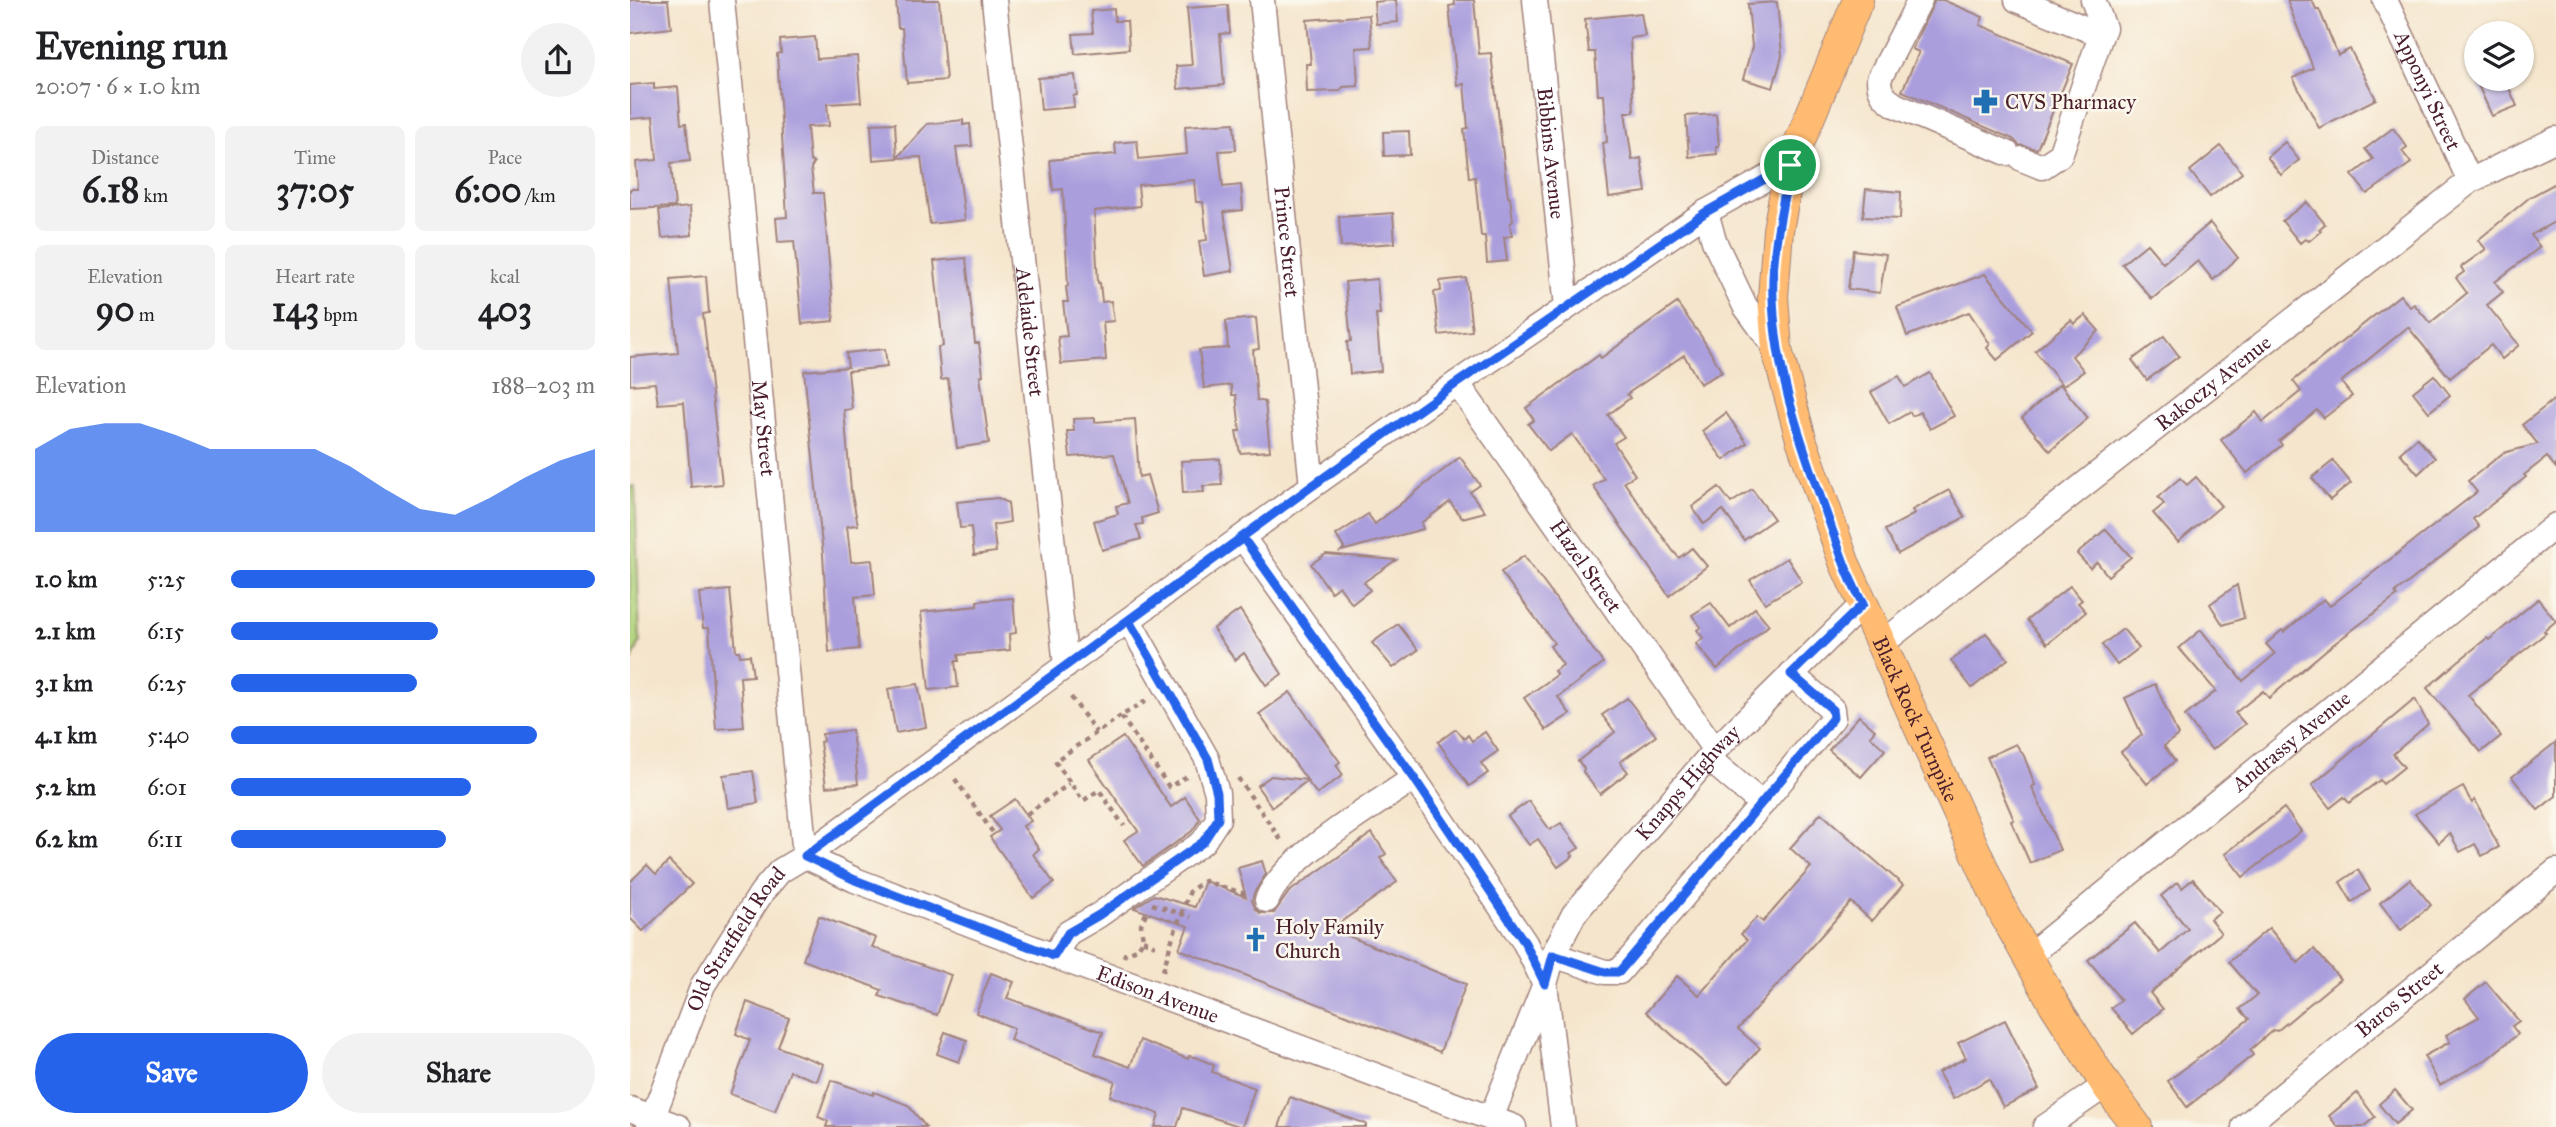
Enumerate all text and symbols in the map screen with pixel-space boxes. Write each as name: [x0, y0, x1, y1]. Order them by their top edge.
map controls: [2464, 21, 2534, 91]
button: layers: [2464, 21, 2534, 91]
text: Evening run: [35, 23, 228, 69]
button: share: [521, 23, 595, 97]
street label: Apponyi Street: [2388, 26, 2467, 155]
text: 20:07 · 6 × 1.0 km: [35, 72, 201, 100]
street label: Bibbins Avenue: [1531, 86, 1571, 221]
pharmacy icon: CVS Pharmacy: [1971, 88, 1999, 116]
place label: CVS Pharmacy: [2005, 89, 2137, 115]
pin: [1760, 135, 1820, 195]
text: Distance: [91, 146, 159, 169]
text: Time: [294, 146, 336, 169]
text: Pace: [488, 146, 522, 169]
icon: arrive: [1771, 146, 1809, 184]
text: 6.18: [82, 169, 139, 212]
text: 37:05: [276, 169, 354, 212]
text: 6:00: [454, 169, 522, 212]
text: km: [139, 184, 168, 207]
text: /km: [522, 184, 556, 207]
street label: Prince Street: [1268, 185, 1306, 299]
text: Elevation: [87, 265, 163, 288]
text: Heart rate: [275, 265, 355, 288]
text: kcal: [490, 265, 520, 288]
street label: Adelaide Street: [1010, 265, 1050, 398]
text: 90: [95, 288, 135, 331]
text: 143: [272, 288, 319, 331]
text: 403: [478, 288, 532, 331]
text: m: [135, 303, 155, 326]
text: bpm: [319, 303, 358, 326]
street label: Rakoczy Avenue: [2150, 329, 2277, 436]
text: Elevation: [35, 371, 126, 399]
text: 188–203 m: [491, 371, 595, 399]
street label: May Street: [746, 379, 781, 478]
street label: Hazel Street: [1544, 515, 1628, 618]
text: 1.0 km: [35, 565, 97, 593]
text: 5:25: [147, 565, 185, 593]
text: 2.1 km: [35, 617, 96, 645]
text: 6:15: [147, 617, 184, 645]
street label: Black Rock Turnpike: [1867, 632, 1964, 806]
text: 3.1 km: [35, 669, 93, 697]
text: 6:25: [147, 669, 186, 697]
street label: Andrassy Avenue: [2226, 685, 2356, 798]
street label: Knapps Highway: [1630, 719, 1747, 846]
text: 4.1 km: [35, 721, 97, 749]
text: 5:40: [147, 721, 190, 749]
text: 5.2 km: [35, 773, 96, 801]
text: 6:01: [147, 773, 187, 801]
text: 6.2 km: [35, 825, 98, 853]
text: 6:11: [147, 825, 183, 853]
street label: Old Stratfield Road: [681, 861, 791, 1015]
place label: Holy Family Church: [1275, 914, 1385, 964]
church icon: Holy Family Church: [1241, 925, 1269, 953]
street label: Baros Street: [2350, 956, 2449, 1043]
street label: Edison Avenue: [1093, 960, 1223, 1029]
button: Save: [35, 1033, 308, 1113]
button: Share: [322, 1033, 595, 1113]

